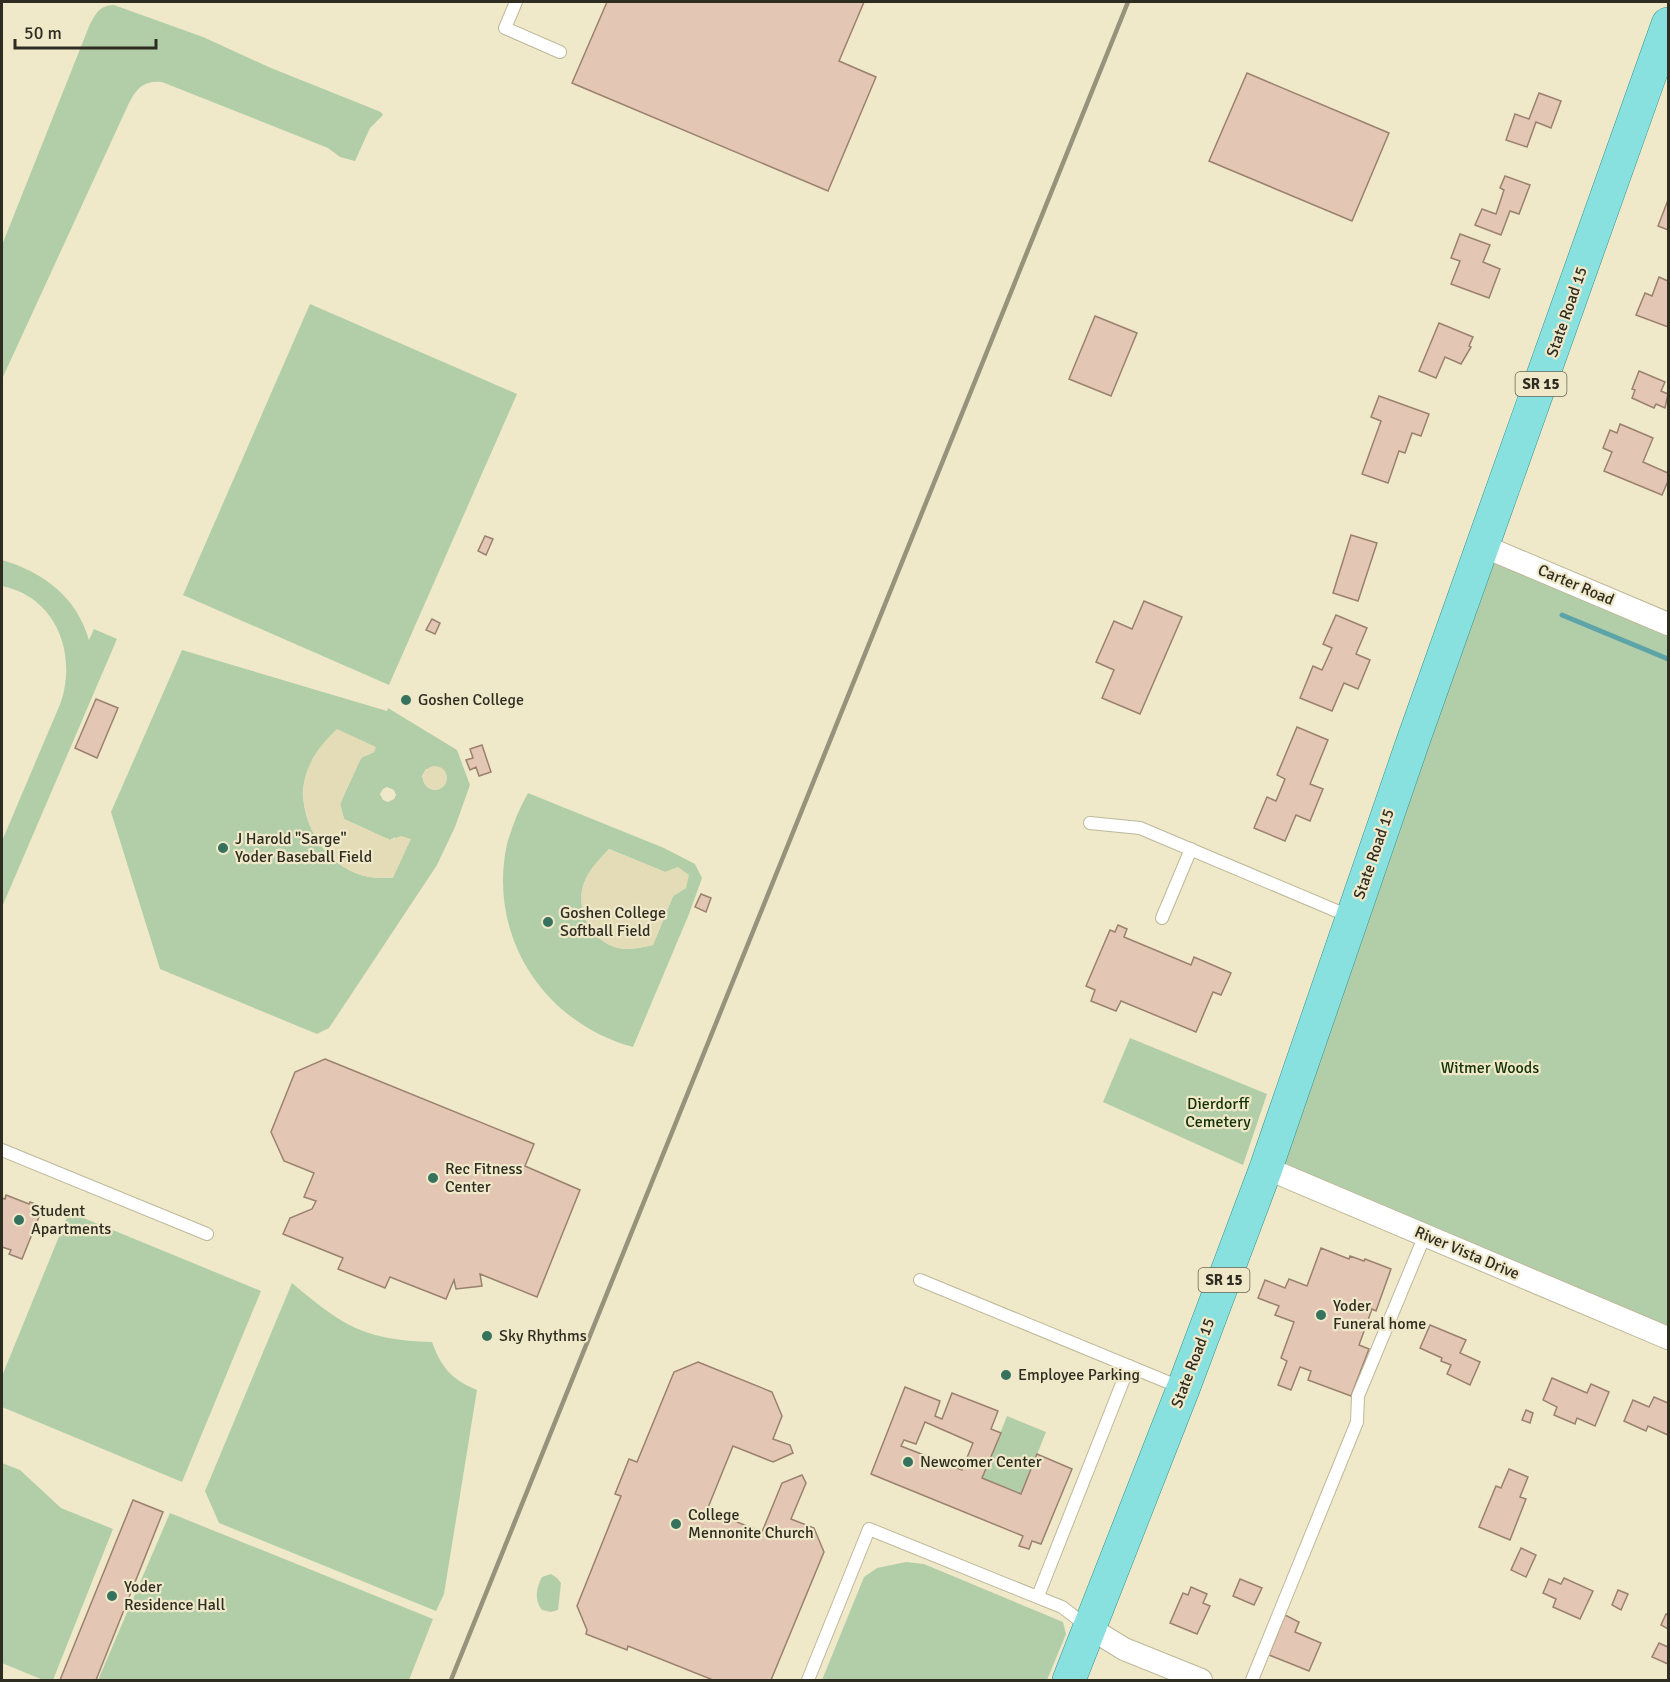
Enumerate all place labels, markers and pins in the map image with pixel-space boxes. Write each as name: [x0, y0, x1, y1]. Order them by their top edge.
place label: Goshen College: [418, 690, 524, 710]
marker: Goshen College: [399, 693, 413, 707]
place label: J Harold "Sarge" Yoder Baseball Field: [235, 829, 372, 867]
marker: J Harold "Sarge" Yoder Baseball Field: [216, 841, 230, 855]
place label: Goshen College Softball Field: [560, 903, 666, 941]
marker: Goshen College Softball Field: [541, 915, 555, 929]
place label: Rec Fitness Center: [445, 1159, 522, 1197]
marker: Rec Fitness Center: [426, 1171, 440, 1185]
place label: Student Apartments: [31, 1201, 111, 1239]
marker: Student Apartments: [12, 1213, 26, 1227]
place label: Yoder Funeral home: [1333, 1296, 1426, 1334]
marker: Yoder Funeral home: [1314, 1308, 1328, 1322]
place label: Sky Rhythms: [499, 1326, 587, 1346]
marker: Sky Rhythms: [480, 1329, 494, 1343]
place label: Employee Parking: [1018, 1365, 1140, 1385]
marker: Employee Parking: [999, 1368, 1013, 1382]
place label: Newcomer Center: [920, 1452, 1042, 1472]
marker: Newcomer Center: [901, 1455, 915, 1469]
place label: College Mennonite Church: [688, 1505, 814, 1543]
marker: College Mennonite Church: [669, 1517, 683, 1531]
place label: Yoder Residence Hall: [124, 1577, 225, 1615]
marker: Yoder Residence Hall: [105, 1589, 119, 1603]

